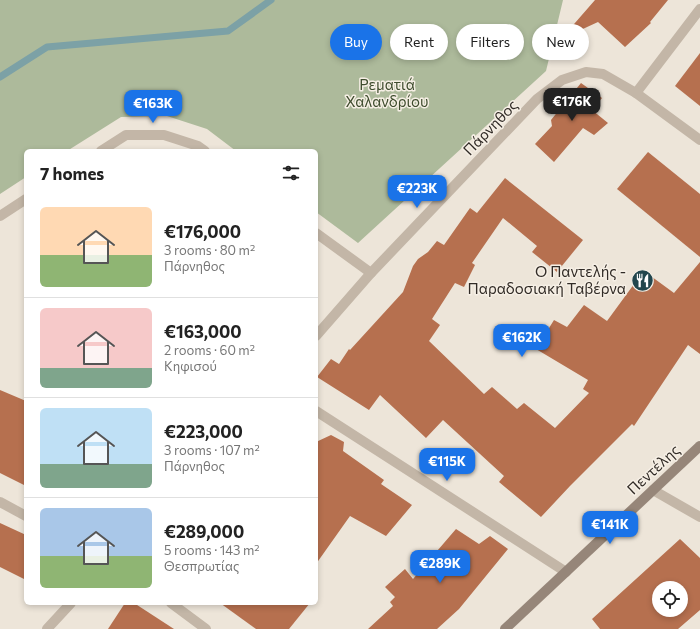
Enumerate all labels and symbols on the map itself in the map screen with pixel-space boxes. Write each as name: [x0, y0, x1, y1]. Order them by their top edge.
park label: Ρεματιά Χαλανδρίου: [346, 75, 428, 110]
pin: €176K: [544, 88, 600, 122]
pin: €163K: [125, 90, 181, 124]
street label: Πάρνηθος: [459, 95, 521, 159]
pin: €223K: [389, 175, 445, 209]
place label: Ο Παντελής - Παραδοσιακή Ταβέρνα: [468, 262, 626, 297]
restaurant icon: Ο Παντελής - Παραδοσιακή Ταβέρνα: [629, 267, 655, 293]
pin: €162K: [494, 324, 550, 358]
street label: Πεντέλης: [623, 440, 683, 498]
pin: €115K: [419, 448, 475, 482]
pin: €141K: [582, 511, 638, 545]
pin: €289K: [412, 550, 468, 584]

